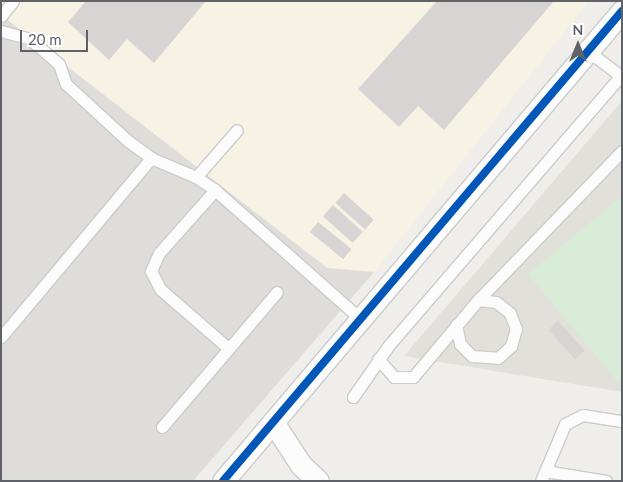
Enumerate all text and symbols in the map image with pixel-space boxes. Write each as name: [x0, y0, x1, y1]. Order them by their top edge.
scale bar: [22, 20, 90, 52]
north arrow: [553, 20, 603, 70]
text: N: [573, 21, 583, 38]
text: 20 m: [28, 30, 62, 48]

